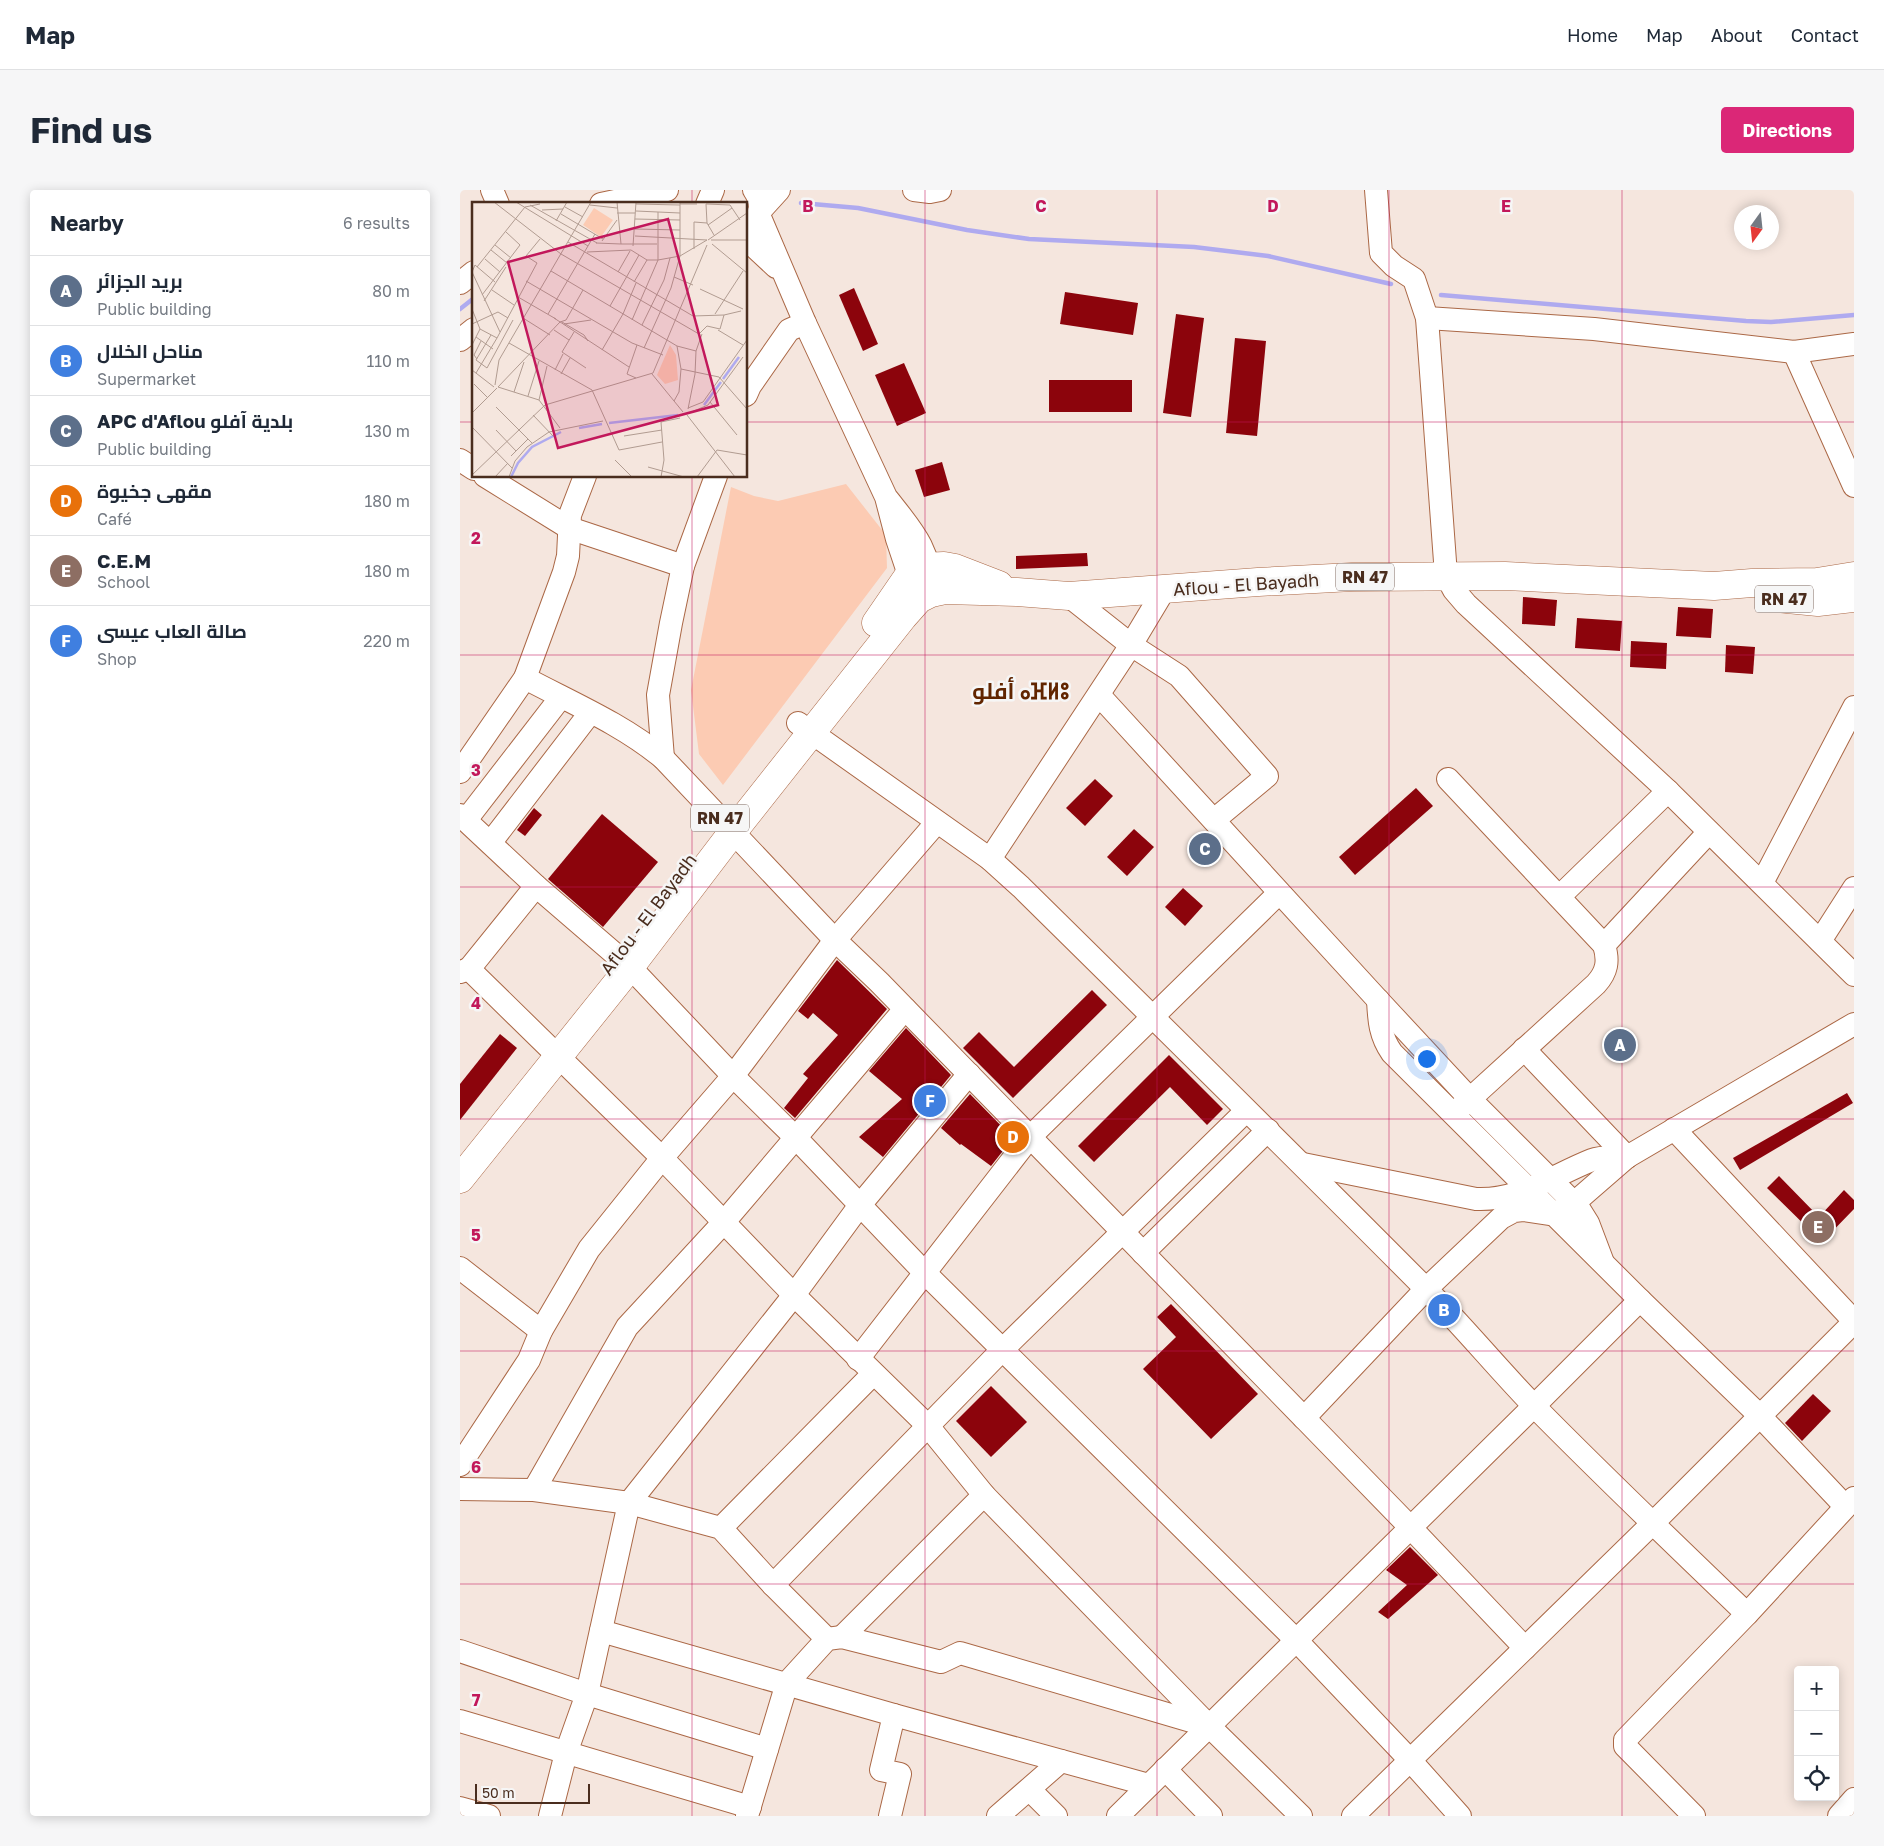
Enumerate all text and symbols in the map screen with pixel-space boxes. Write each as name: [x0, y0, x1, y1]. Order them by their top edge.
text: Map: [25, 20, 75, 49]
text: Home: [1567, 24, 1618, 46]
text: Map: [1646, 24, 1683, 46]
text: About: [1711, 24, 1763, 46]
text: Contact: [1791, 24, 1859, 46]
button: Directions: [1721, 107, 1854, 153]
text: Find us: [30, 109, 152, 151]
text: B: [802, 196, 814, 216]
text: C: [1035, 196, 1047, 216]
text: D: [1267, 196, 1279, 216]
text: E: [1501, 196, 1511, 216]
inset map: [472, 202, 748, 478]
north arrow: [1734, 205, 1779, 250]
text: Nearby: [50, 210, 124, 236]
text: 6 results: [343, 213, 410, 233]
text: بريد الجزائر: [97, 269, 183, 292]
text: A: [60, 281, 72, 301]
text: 80 m: [372, 281, 410, 301]
text: Public building: [97, 299, 212, 319]
text: مناحل الخلال: [97, 339, 203, 362]
text: B: [60, 351, 72, 371]
text: 110 m: [366, 351, 410, 371]
text: Supermarket: [97, 369, 196, 389]
text: APC d'Aflou بلدية آفلو: [97, 409, 293, 432]
text: C: [60, 421, 72, 441]
text: 130 m: [365, 421, 410, 441]
text: Public building: [97, 439, 212, 459]
text: مقهى جخيوة: [97, 479, 212, 502]
text: D: [60, 491, 72, 511]
text: 180 m: [364, 491, 410, 511]
text: Café: [97, 509, 132, 529]
text: 2: [471, 528, 481, 548]
text: C.E.M: [97, 549, 151, 572]
text: E: [61, 561, 71, 581]
text: 180 m: [364, 561, 410, 581]
road number: RN 47: [1336, 564, 1394, 591]
street label: Aflou - El Bayadh: [1172, 568, 1320, 600]
text: School: [97, 572, 150, 592]
road number: RN 47: [1755, 586, 1813, 612]
text: صالة العاب عيسى: [97, 619, 247, 642]
text: F: [61, 631, 71, 651]
text: 220 m: [363, 631, 410, 651]
text: Shop: [97, 649, 137, 669]
district label: أفلو ⴰⴼⵍⵓ: [972, 677, 1070, 705]
text: 3: [471, 760, 481, 780]
road number: RN 47: [691, 804, 749, 831]
pin: C: [1189, 830, 1221, 868]
street label: Aflou - El Bayadh: [595, 849, 701, 979]
text: 4: [471, 993, 481, 1013]
pin: A: [1604, 1026, 1636, 1064]
your location: [1414, 1046, 1440, 1072]
pin: F: [914, 1082, 946, 1120]
pin: D: [997, 1118, 1029, 1156]
pin: E: [1802, 1208, 1834, 1246]
text: 5: [471, 1225, 481, 1245]
pin: B: [1428, 1291, 1460, 1329]
text: 6: [471, 1457, 481, 1477]
map controls: [1794, 1666, 1839, 1801]
button: +: [1794, 1666, 1839, 1711]
text: 7: [472, 1690, 481, 1710]
button: −: [1794, 1711, 1839, 1756]
button: locate: [1794, 1756, 1839, 1801]
scale bar: [475, 1781, 590, 1804]
text: 50 m: [482, 1784, 515, 1801]

